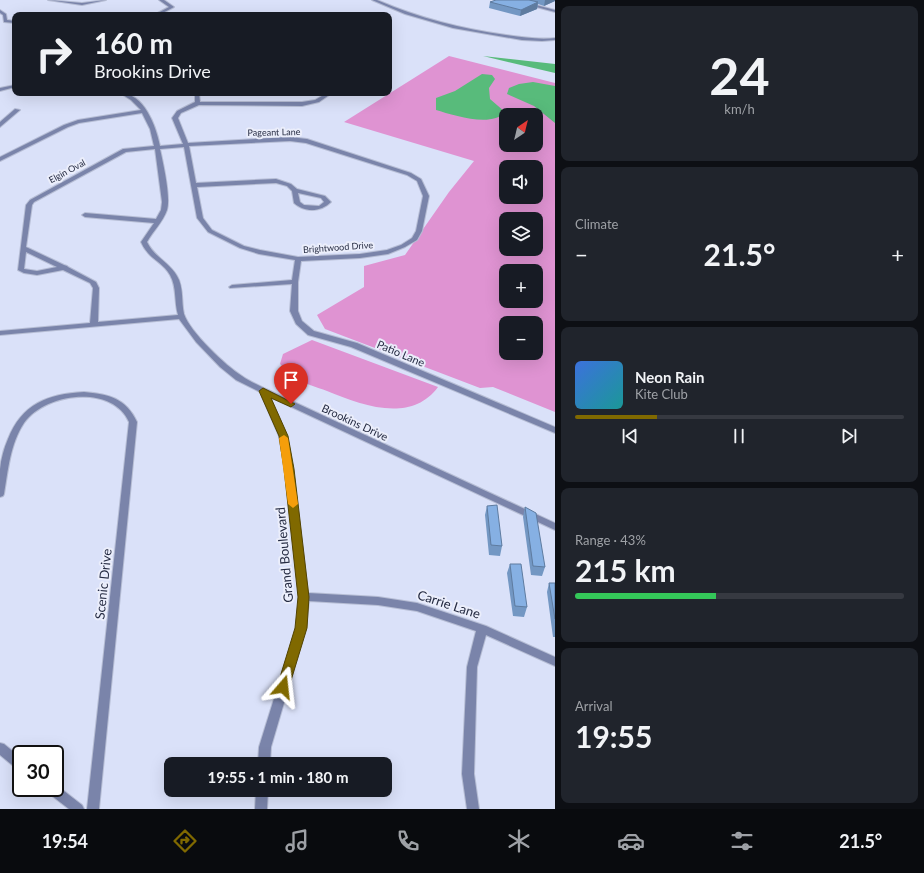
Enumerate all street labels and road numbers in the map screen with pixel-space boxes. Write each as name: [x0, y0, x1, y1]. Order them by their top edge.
street label: Pageant Lane: [247, 126, 301, 138]
street label: Elgin Oval: [47, 157, 87, 185]
street label: Brightwood Drive: [303, 239, 374, 255]
street label: Patio Lane: [375, 337, 427, 369]
street label: Brookins Drive: [320, 401, 390, 443]
street label: Grand Boulevard: [272, 507, 296, 603]
street label: Scenic Drive: [91, 548, 115, 620]
street label: Carrie Lane: [416, 586, 483, 622]

